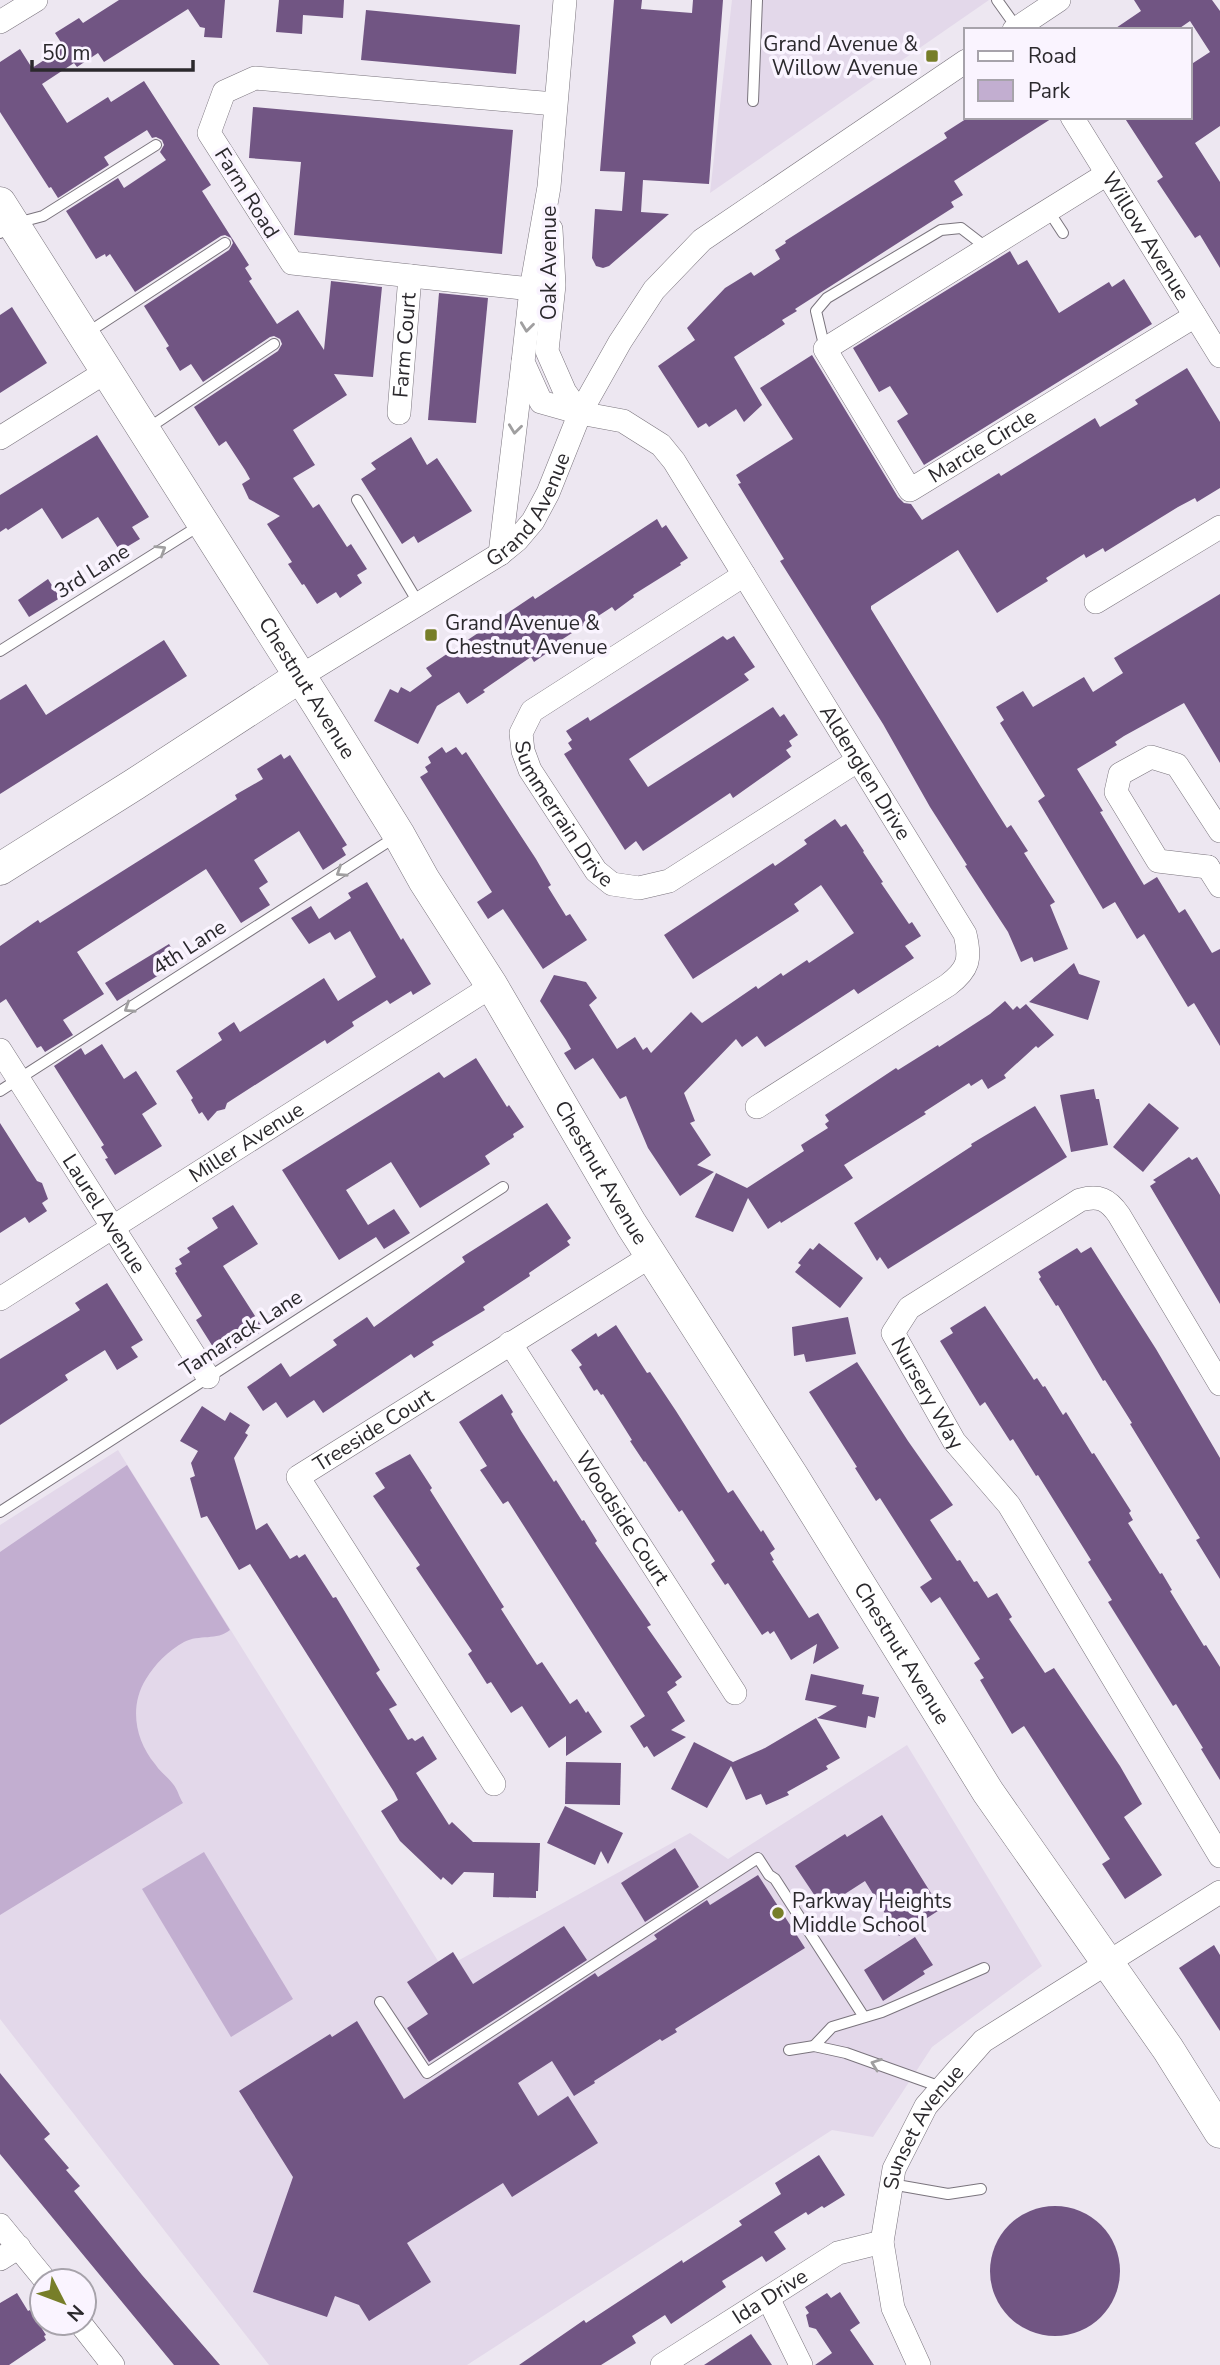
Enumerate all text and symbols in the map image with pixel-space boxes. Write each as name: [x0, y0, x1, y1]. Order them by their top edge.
scale bar: [32, 28, 192, 72]
legend: [964, 28, 1192, 119]
place label: Grand Avenue & Willow Avenue: [763, 30, 918, 82]
text: 50 m: [42, 39, 91, 67]
text: Road: [1028, 42, 1077, 70]
marker: Grand Avenue & Willow Avenue: [924, 48, 940, 64]
text: Park: [1028, 77, 1070, 105]
street label: Farm Road: [208, 142, 286, 244]
street label: Willow Avenue: [1095, 166, 1196, 306]
street label: Oak Avenue: [535, 206, 563, 320]
street label: Farm Court: [386, 291, 423, 399]
one-way arrow: [519, 321, 534, 333]
street label: Marcie Circle: [923, 402, 1041, 489]
one-way arrow: [507, 424, 522, 435]
street label: Grand Avenue: [481, 448, 577, 573]
street label: 3rd Lane: [49, 537, 135, 605]
one-way arrow: [154, 545, 167, 558]
place label: Grand Avenue & Chestnut Avenue: [445, 609, 608, 661]
street label: Chestnut Avenue: [252, 612, 362, 764]
marker: Grand Avenue & Chestnut Avenue: [423, 627, 439, 643]
street label: Aldenglen Drive: [813, 700, 918, 845]
street label: Summerrain Drive: [508, 739, 619, 894]
one-way arrow: [336, 863, 349, 876]
street label: 4th Lane: [147, 913, 231, 981]
one-way arrow: [124, 999, 137, 1012]
street label: Miller Avenue: [184, 1095, 309, 1189]
street label: Chestnut Avenue: [548, 1095, 655, 1250]
street label: Laurel Avenue: [56, 1149, 152, 1279]
street label: Tamarack Lane: [174, 1283, 308, 1383]
street label: Nursery Way: [884, 1333, 970, 1456]
street label: Treeside Court: [308, 1381, 439, 1478]
street label: Woodside Court: [569, 1446, 676, 1591]
street label: Chestnut Avenue: [847, 1577, 957, 1730]
place label: Parkway Heights Middle School: [792, 1887, 952, 1939]
marker: Parkway Heights Middle School: [770, 1905, 786, 1921]
one-way arrow: [871, 2058, 883, 2072]
street label: Sunset Avenue: [877, 2058, 970, 2192]
street label: Ida Drive: [727, 2262, 813, 2331]
north arrow: [28, 2267, 98, 2337]
text: N: [60, 2299, 89, 2327]

